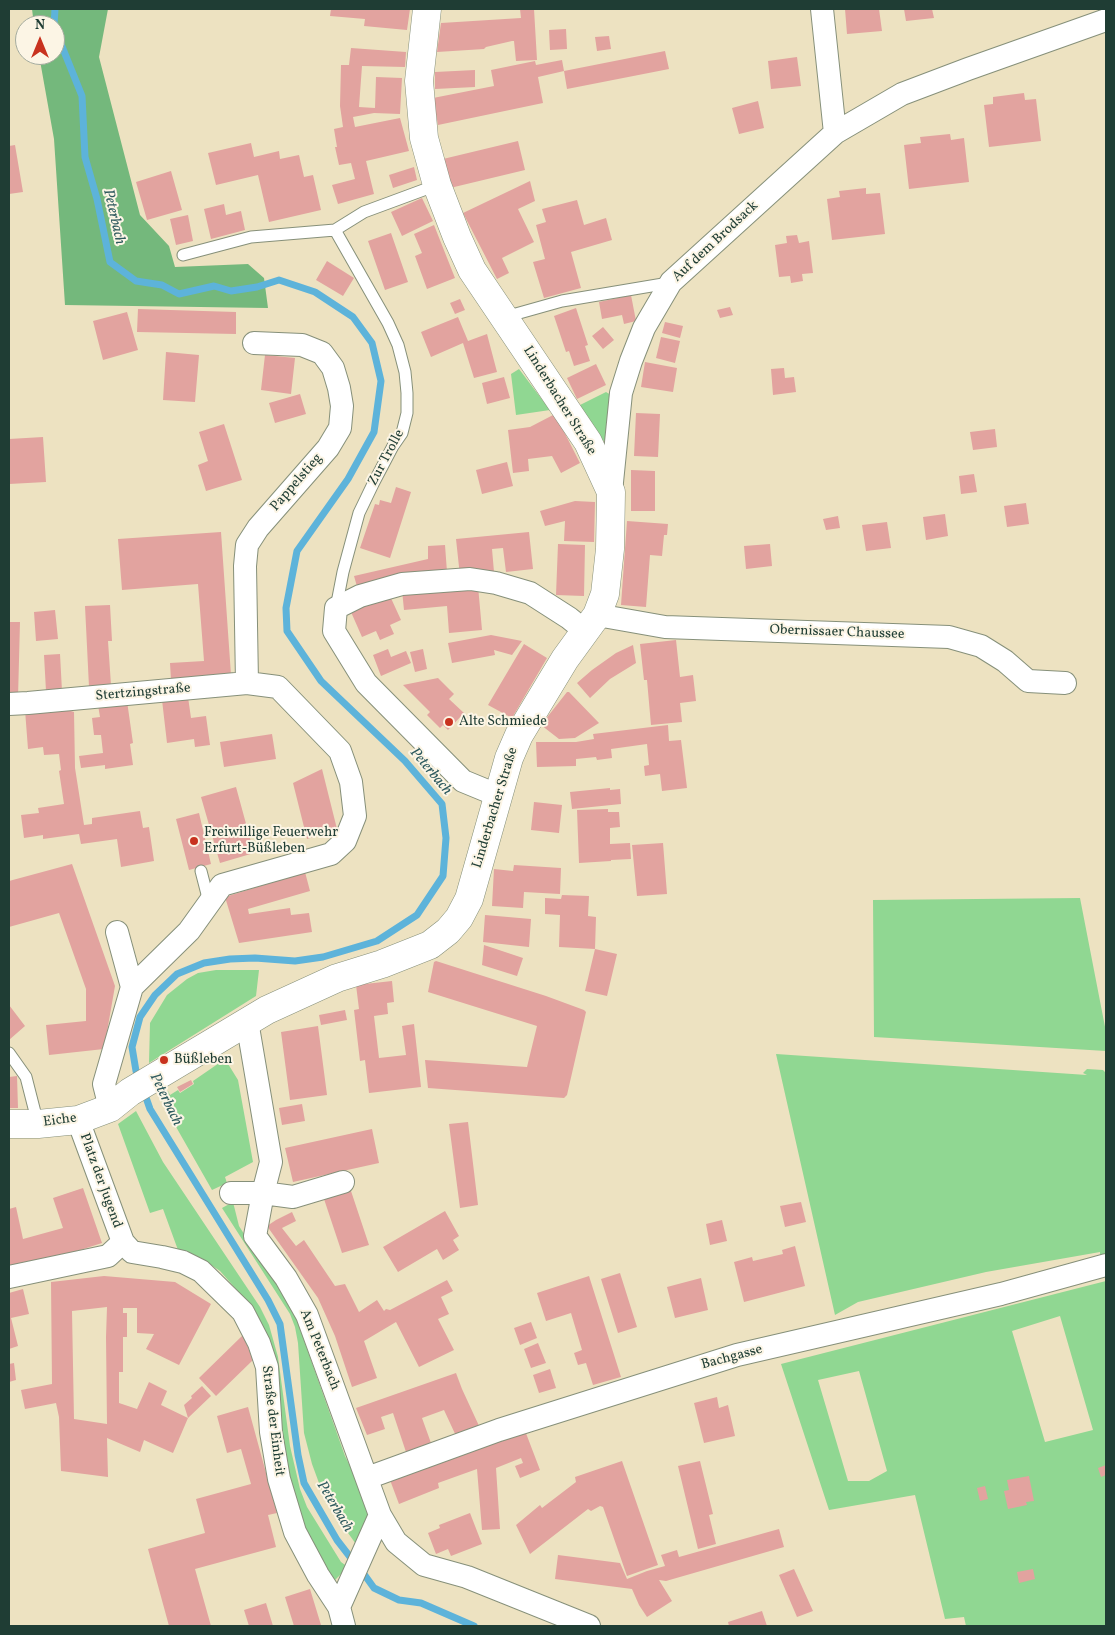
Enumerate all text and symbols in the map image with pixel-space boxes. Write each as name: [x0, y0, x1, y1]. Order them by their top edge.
north arrow: [15, 15, 65, 65]
text: N: [35, 16, 45, 35]
water label: Peterbach: [98, 188, 128, 246]
street label: Auf dem Brodsack: [670, 198, 762, 286]
street label: Linderbacher Straße: [519, 343, 599, 459]
street label: Zur Trolle: [365, 427, 409, 489]
street label: Pappelstieg: [267, 451, 327, 515]
street label: Obernissaer Chaussee: [769, 622, 905, 644]
street label: Stertzingstraße: [95, 680, 191, 706]
place label: Alte Schmiede: [459, 714, 547, 730]
marker: Alte Schmiede: [443, 716, 455, 728]
water label: Peterbach: [405, 745, 455, 799]
street label: Linderbacher Straße: [470, 746, 522, 870]
place label: Freiwillige Feuerwehr Erfurt-Büßleben: [204, 825, 338, 858]
marker: Freiwillige Feuerwehr Erfurt-Büßleben: [188, 835, 200, 847]
place label: Büßleben: [174, 1052, 232, 1068]
marker: Büßleben: [158, 1054, 170, 1066]
water label: Peterbach: [145, 1071, 185, 1129]
street label: Eiche: [42, 1110, 78, 1132]
street label: Platz der Jugend: [75, 1131, 125, 1231]
street label: Am Peterbach: [295, 1307, 343, 1393]
street label: Bachgasse: [700, 1342, 764, 1374]
street label: Straße der Einheit: [257, 1365, 287, 1477]
water label: Peterbach: [312, 1478, 356, 1536]

